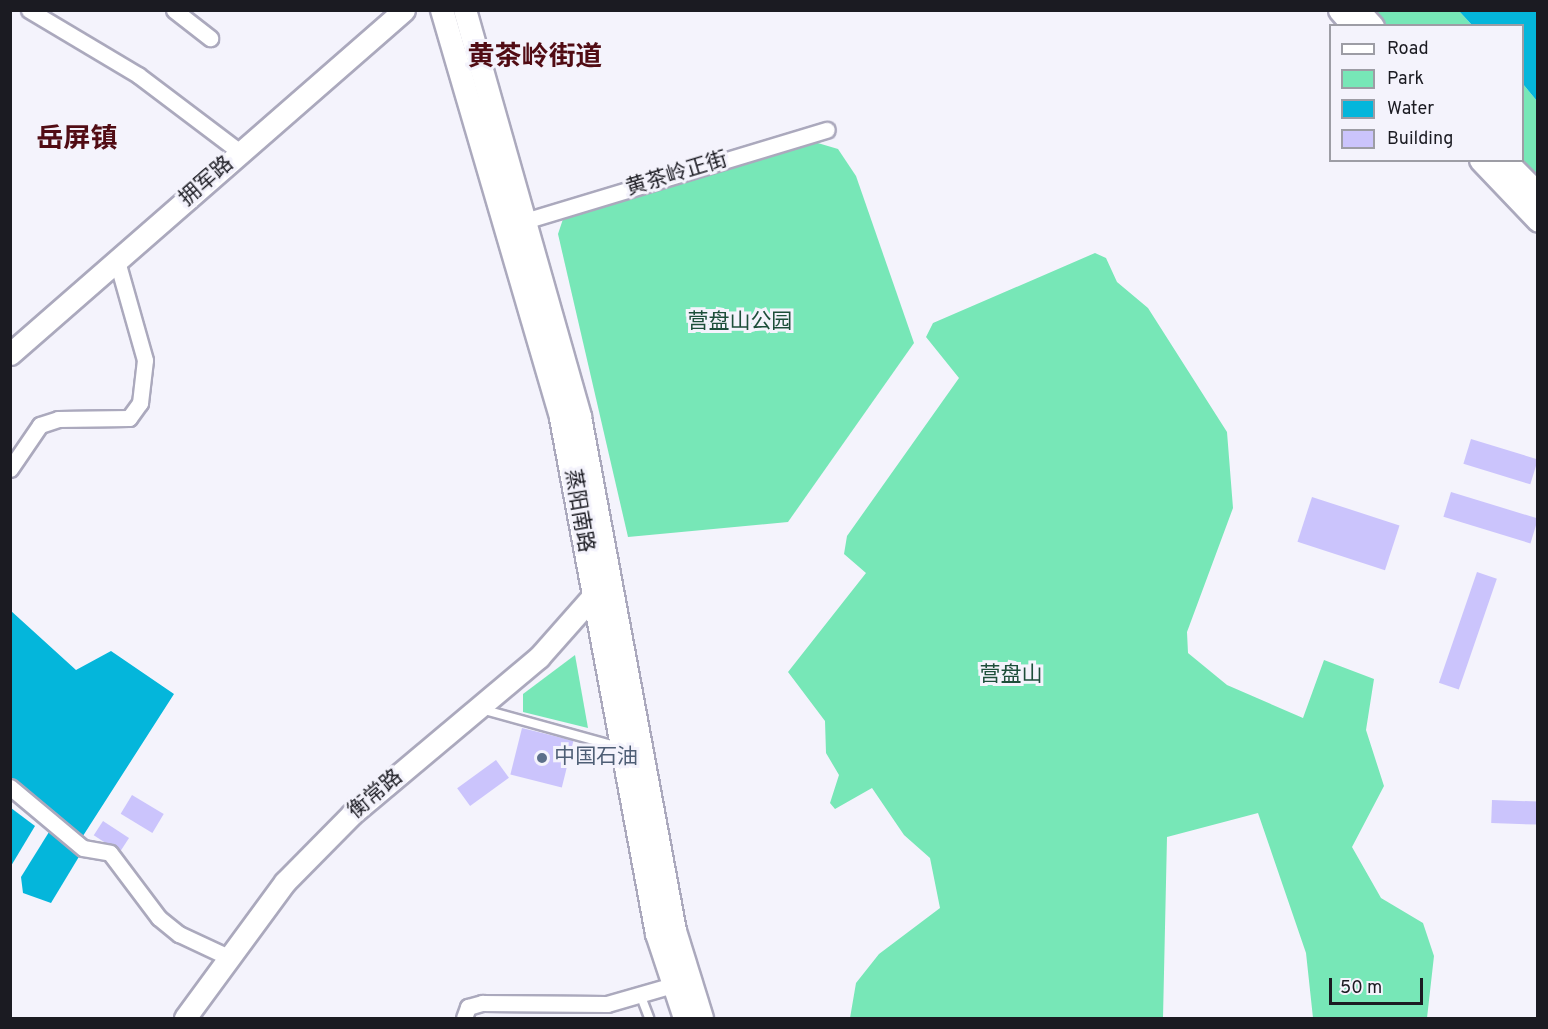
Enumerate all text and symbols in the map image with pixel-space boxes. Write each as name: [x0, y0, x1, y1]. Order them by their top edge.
legend: [1329, 24, 1524, 162]
text: Road: [1387, 38, 1429, 61]
district label: 黄茶岭街道: [468, 43, 602, 75]
text: Park: [1387, 68, 1424, 91]
text: Water: [1387, 98, 1434, 121]
district label: 岳屏镇: [37, 125, 117, 157]
text: Building: [1387, 128, 1453, 151]
street label: 黄茶岭正街: [623, 148, 731, 202]
street label: 拥军路: [175, 152, 239, 212]
park label: 营盘山公园: [688, 310, 792, 336]
street label: 蒸阳南路: [558, 467, 598, 555]
park label: 营盘山: [980, 663, 1042, 689]
place label: 中国石油: [554, 745, 638, 771]
marker: 中国石油: [535, 751, 549, 765]
street label: 衡常路: [344, 765, 408, 825]
scale bar: [1332, 966, 1426, 1004]
text: 50 m: [1340, 977, 1382, 1000]

